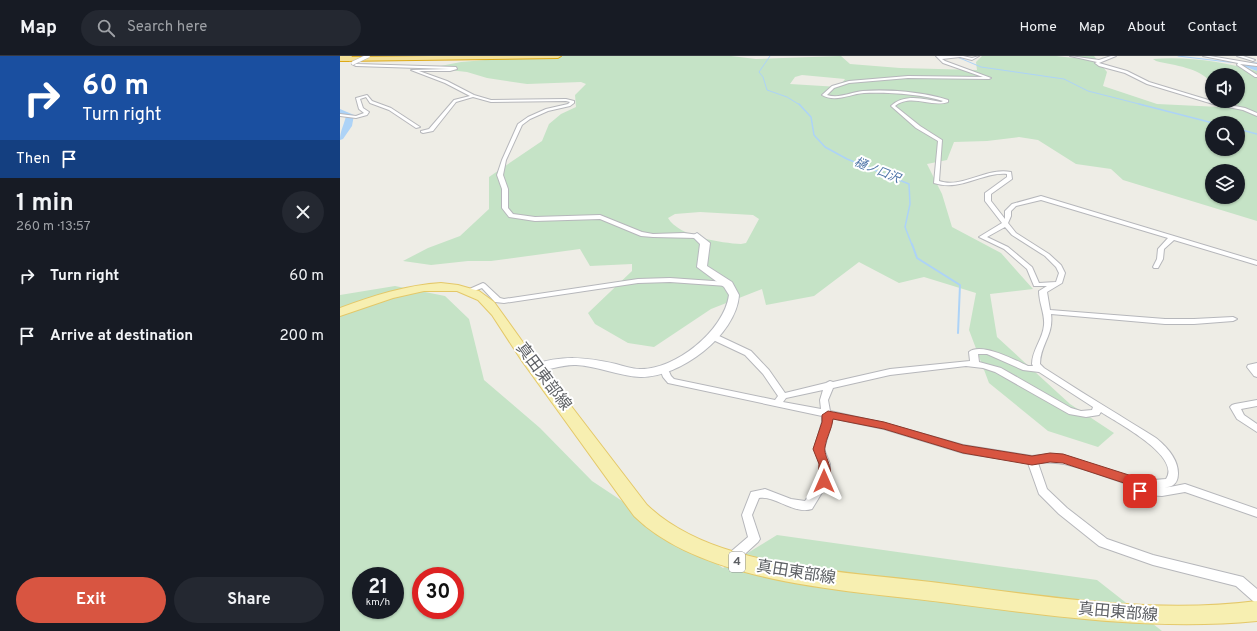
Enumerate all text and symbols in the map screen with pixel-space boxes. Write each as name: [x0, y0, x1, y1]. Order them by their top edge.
search box: [81, 10, 361, 46]
text: Map: [20, 16, 57, 40]
icon: search: [95, 17, 117, 39]
text: Search here: [127, 18, 207, 37]
text: Home: [1020, 19, 1057, 36]
text: Map: [1079, 19, 1105, 36]
text: About: [1127, 19, 1166, 36]
text: Contact: [1188, 19, 1237, 36]
map controls: [1205, 68, 1245, 204]
button: sound: [1205, 68, 1245, 108]
text: 60 m: [82, 69, 149, 105]
icon: right: [16, 72, 68, 124]
text: Turn right: [82, 104, 162, 127]
button: search: [1205, 116, 1245, 156]
icon: arrive: [58, 148, 80, 170]
text: Then: [16, 150, 50, 169]
water label: 樋ノ口沢: [852, 155, 904, 188]
button: layers: [1205, 164, 1245, 204]
text: 1 min: [16, 189, 74, 219]
button: close: [282, 191, 324, 233]
text: 260 m · 13:57: [16, 219, 91, 235]
icon: right: [16, 265, 38, 287]
text: Turn right: [50, 267, 119, 286]
text: 60 m: [289, 267, 324, 286]
icon: arrive: [16, 325, 38, 347]
text: Arrive at destination: [50, 327, 193, 346]
text: 200 m: [279, 327, 324, 346]
street label: 真田東部線: [511, 339, 575, 415]
position arrow: [803, 460, 845, 502]
pin: [1123, 474, 1157, 508]
icon: arrive: [1129, 480, 1151, 502]
road number: 4: [729, 552, 745, 572]
street label: 真田東部線: [755, 557, 837, 589]
speed limit sign: 30: [412, 567, 464, 619]
text: 21: [368, 575, 388, 601]
button: Exit: [16, 577, 166, 623]
button: Share: [174, 577, 324, 623]
text: km/h: [366, 596, 390, 609]
street label: 真田東部線: [1077, 600, 1159, 626]

